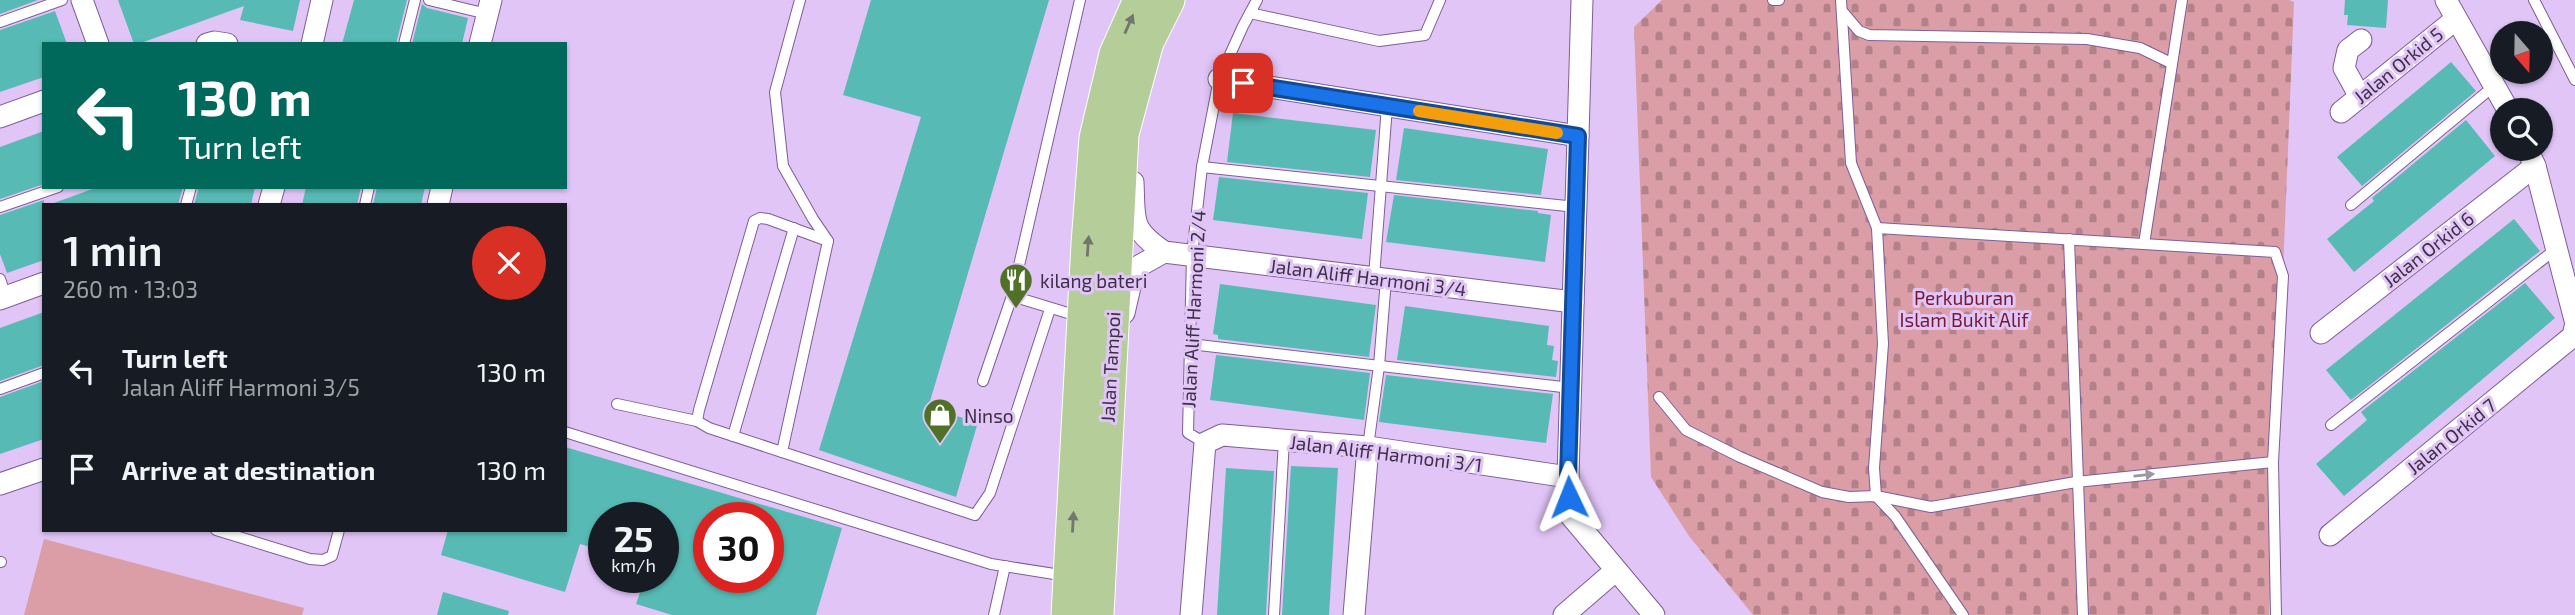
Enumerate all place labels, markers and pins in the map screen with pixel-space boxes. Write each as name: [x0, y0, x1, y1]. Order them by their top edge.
pin: [1213, 53, 1273, 113]
restaurant icon: kilang bateri: [997, 261, 1035, 310]
place label: kilang bateri: [1040, 269, 1147, 292]
shop icon: Ninso: [921, 396, 959, 445]
place label: Ninso: [964, 404, 1014, 427]

